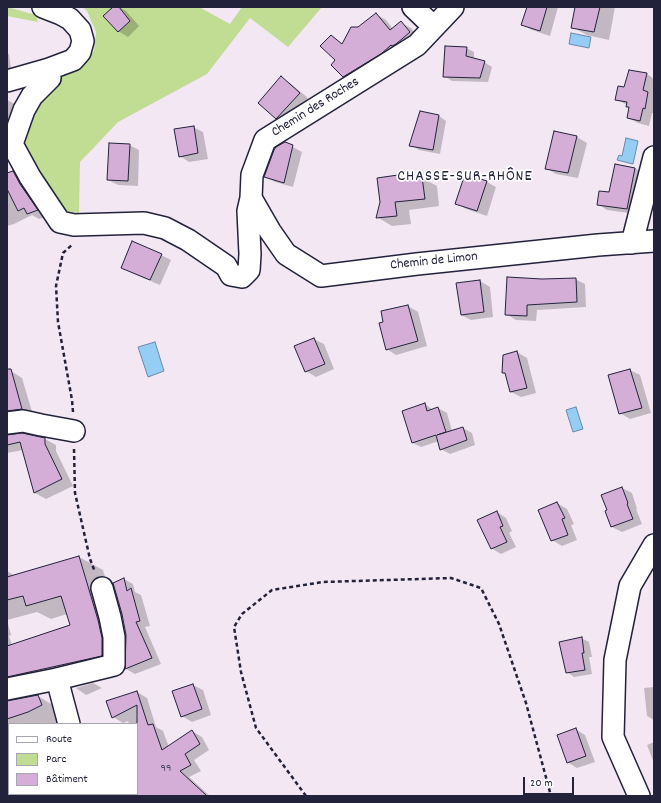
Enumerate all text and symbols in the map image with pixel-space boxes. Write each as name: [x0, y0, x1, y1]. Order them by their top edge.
street label: Chemin des Roches: [269, 74, 363, 142]
district label: CHASSE-SUR-RHÔNE: [397, 168, 533, 188]
street label: Chemin de Limon: [389, 249, 479, 275]
legend: [8, 723, 138, 795]
text: Route: [46, 731, 72, 748]
text: Parc: [46, 751, 66, 768]
house number: 99: [161, 762, 171, 776]
scale bar: [525, 769, 576, 795]
text: Bâtiment: [46, 771, 88, 788]
text: 20 m: [530, 775, 553, 792]

